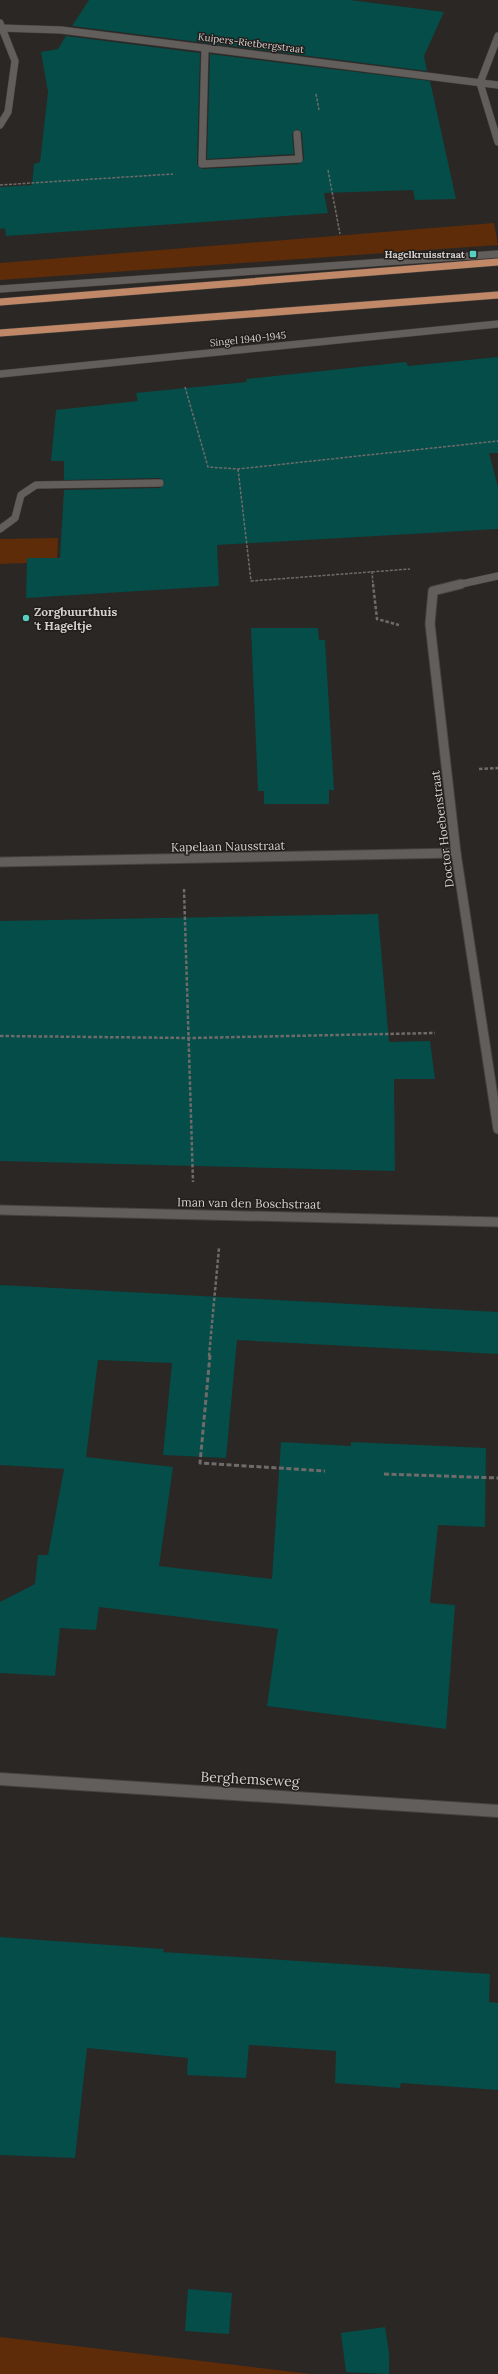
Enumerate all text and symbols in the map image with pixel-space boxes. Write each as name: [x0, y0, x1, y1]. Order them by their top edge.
street label: Kuipers-Rietbergstraat: [197, 30, 305, 56]
place label: Hagelkruisstraat: [384, 248, 466, 261]
marker: Hagelkruisstraat: [468, 249, 478, 259]
street label: Singel 1940-1945: [209, 329, 287, 349]
place label: Zorgbuurthuis 't Hageltje: [34, 604, 117, 633]
marker: Zorgbuurthuis 't Hageltje: [21, 613, 31, 623]
street label: Doctor Hoebenstraat: [427, 769, 457, 888]
street label: Kapelaan Nausstraat: [171, 837, 286, 854]
street label: Iman van den Boschstraat: [177, 1194, 321, 1212]
street label: Berghemseweg: [200, 1767, 300, 1791]

